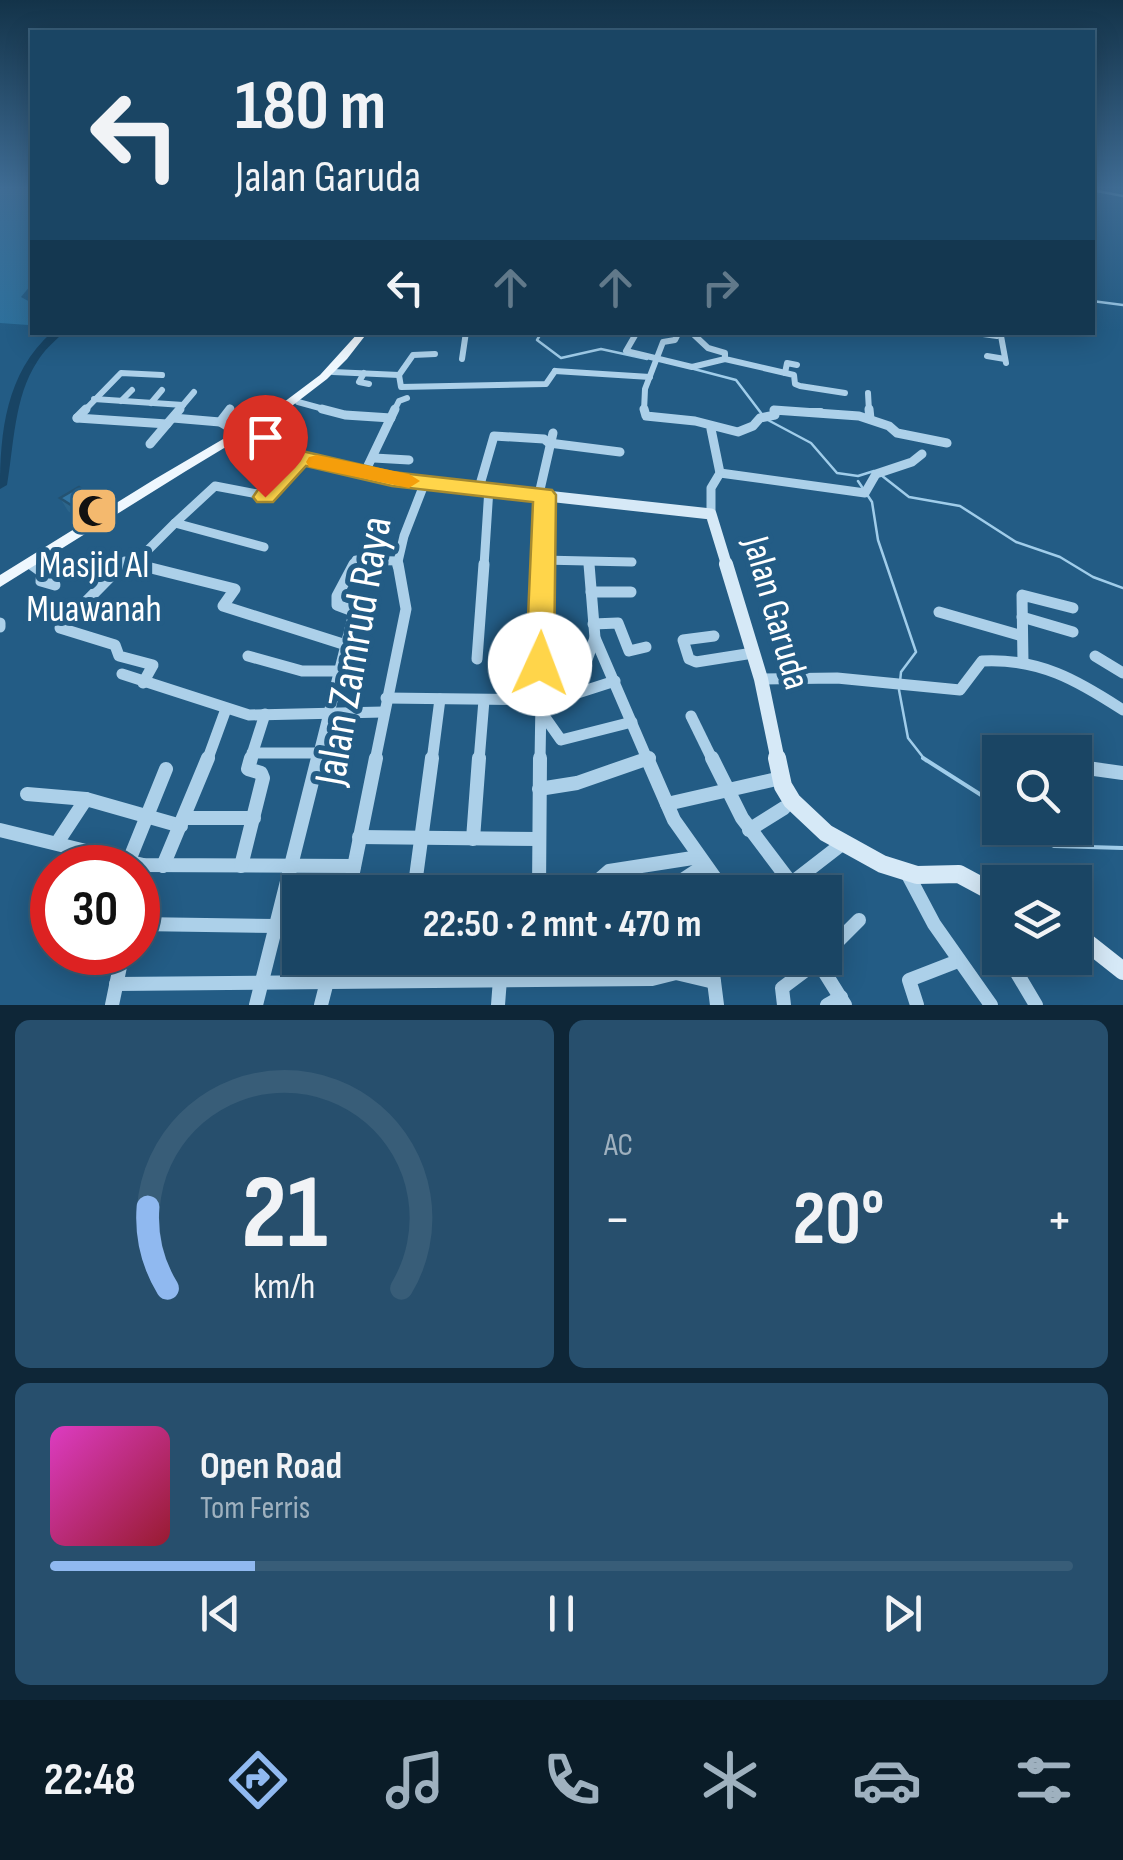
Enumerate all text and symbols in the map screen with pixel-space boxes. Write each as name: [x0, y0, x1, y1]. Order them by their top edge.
text: 180 m: [235, 65, 386, 149]
icon: left: [70, 70, 200, 200]
text: Jalan Garuda: [235, 150, 421, 205]
icon: left: [378, 260, 433, 315]
icon: ahead: [483, 260, 538, 315]
icon: ahead: [588, 260, 643, 315]
icon: right: [693, 260, 748, 315]
pin: [223, 395, 308, 498]
icon: arrive: [238, 410, 293, 465]
mosque icon: Masjid Al Muawanah: [68, 485, 120, 537]
street label: Jalan Zamrud Raya: [303, 512, 405, 791]
street label: Jalan Garuda: [732, 530, 819, 695]
place label: Masjid Al Muawanah: [26, 543, 162, 632]
position arrow: [488, 612, 592, 716]
map controls: [982, 735, 1092, 975]
button: search: [982, 735, 1092, 845]
speed limit sign: 30: [30, 845, 160, 975]
button: layers: [982, 865, 1092, 975]
text: 22:50 · 2 mnt · 470 m: [423, 902, 701, 947]
text: AC: [604, 1126, 633, 1165]
text: 21: [241, 1152, 328, 1277]
text: 20°: [792, 1175, 885, 1266]
text: −: [604, 1187, 631, 1254]
text: +: [1046, 1187, 1073, 1254]
text: km/h: [254, 1266, 315, 1309]
text: Open Road: [200, 1444, 342, 1489]
text: Tom Ferris: [200, 1489, 310, 1528]
icon: previous: [193, 1586, 248, 1641]
icon: pause: [534, 1586, 589, 1641]
icon: next: [875, 1586, 930, 1641]
icon: directions: [223, 1745, 293, 1815]
icon: music: [380, 1745, 450, 1815]
icon: phone: [537, 1745, 607, 1815]
icon: climate: [695, 1745, 765, 1815]
icon: car: [852, 1745, 922, 1815]
icon: filters: [1009, 1745, 1079, 1815]
text: 22:48: [44, 1753, 135, 1808]

